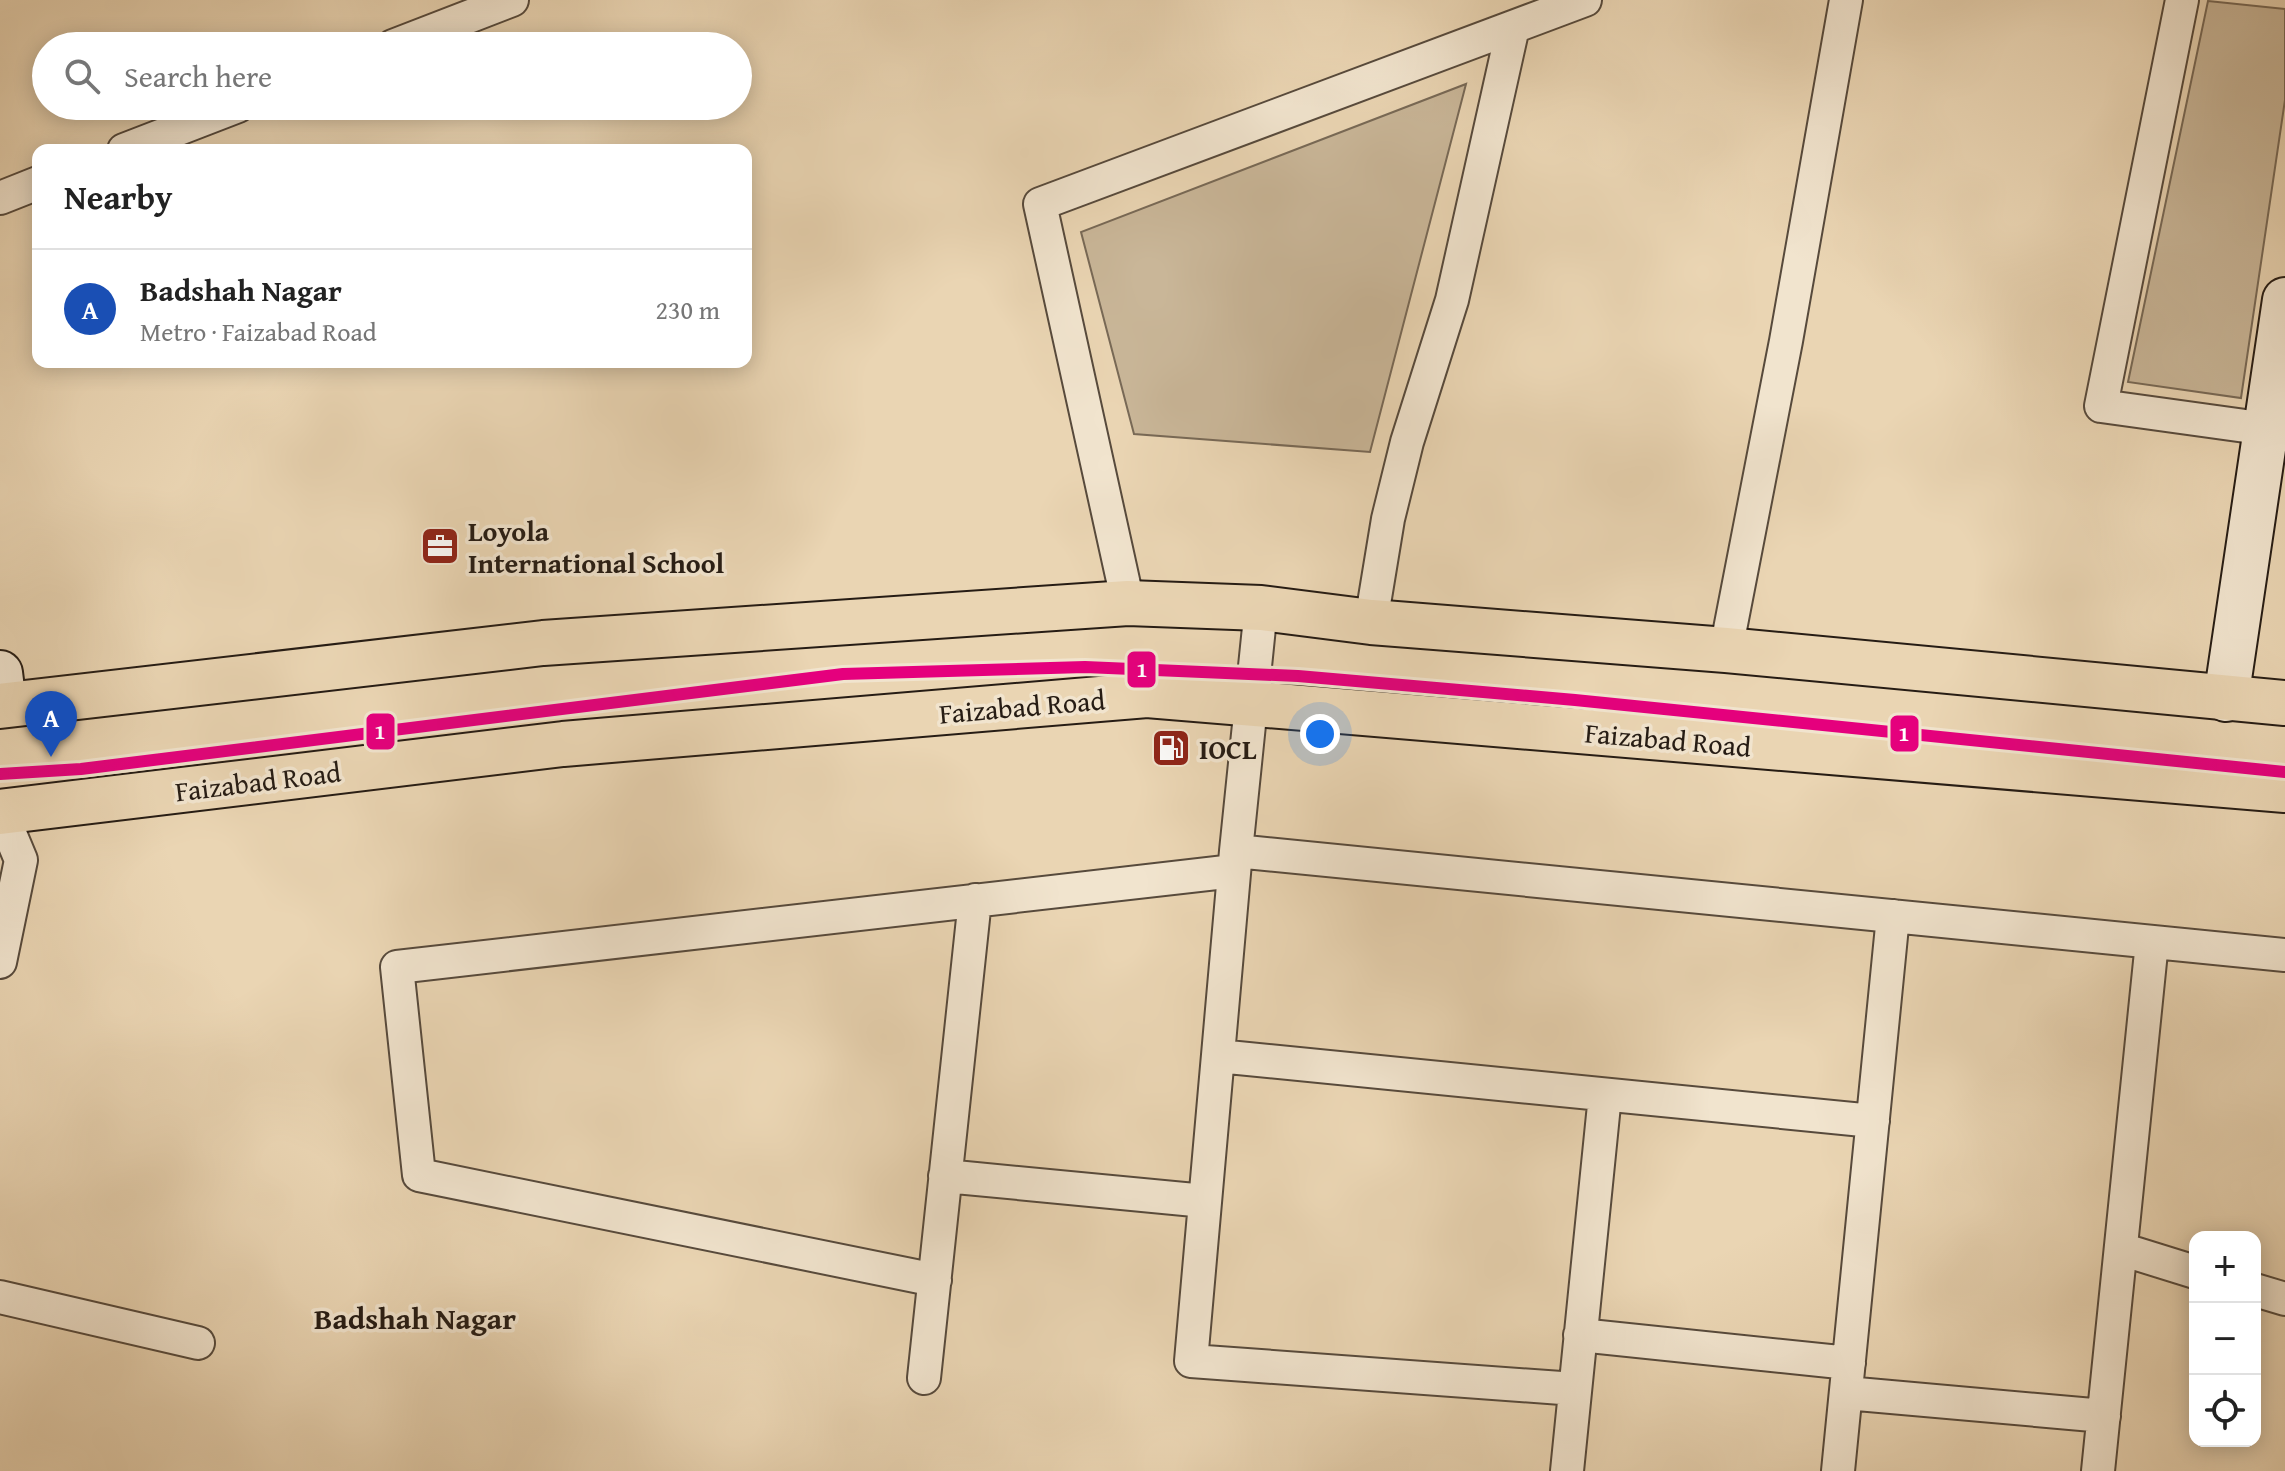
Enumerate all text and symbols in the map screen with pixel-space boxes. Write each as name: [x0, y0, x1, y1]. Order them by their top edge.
search box: [32, 32, 752, 120]
icon: search: [60, 54, 104, 98]
text: Search here: [124, 54, 272, 98]
text: Nearby: [64, 172, 173, 221]
text: Badshah Nagar: [140, 268, 342, 312]
text: A: [82, 290, 98, 329]
text: 230 m: [655, 290, 720, 329]
text: Metro · Faizabad Road: [140, 312, 377, 351]
place label: Loyola International School: [468, 510, 725, 583]
office icon: Loyola International School: [419, 525, 461, 567]
line badge: 1: [1126, 650, 1157, 689]
text: 1: [1136, 653, 1148, 685]
street label: Faizabad Road: [937, 678, 1107, 734]
pin: A: [25, 691, 77, 757]
street label: Faizabad Road: [1583, 711, 1753, 767]
line badge: 1: [365, 712, 396, 751]
your location: [1300, 714, 1340, 754]
line badge: 1: [1889, 714, 1920, 753]
text: 1: [374, 715, 386, 747]
text: 1: [1898, 717, 1910, 749]
fuel station icon: IOCL: [1150, 727, 1192, 769]
place label: IOCL: [1199, 728, 1257, 769]
street label: Faizabad Road: [173, 750, 343, 811]
map controls: [2189, 1231, 2261, 1447]
button: +: [2189, 1231, 2261, 1303]
district label: Badshah Nagar: [314, 1296, 516, 1340]
button: −: [2189, 1303, 2261, 1375]
button: locate: [2189, 1375, 2261, 1447]

